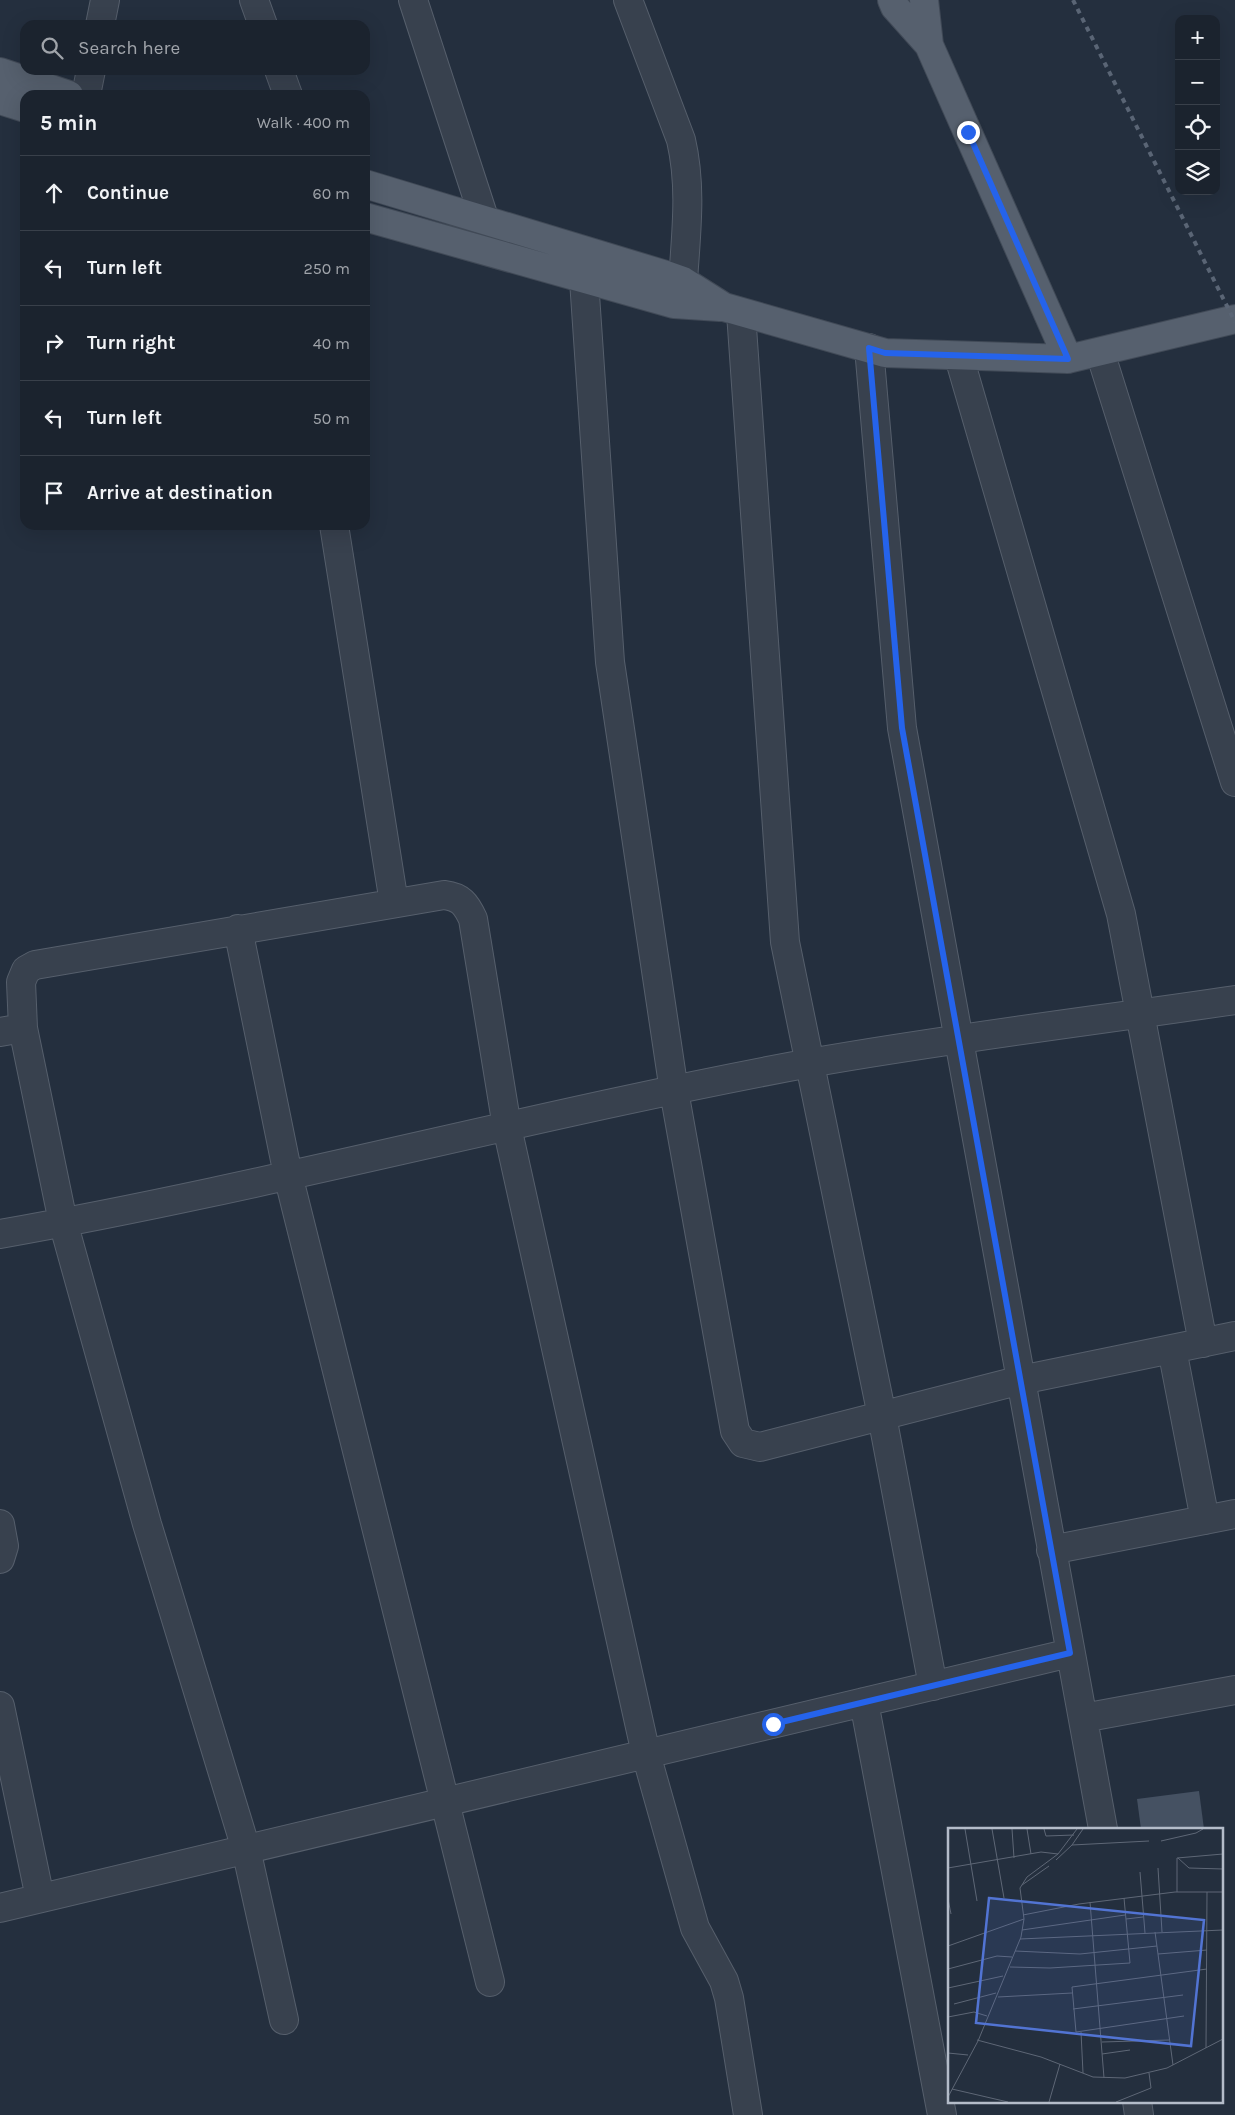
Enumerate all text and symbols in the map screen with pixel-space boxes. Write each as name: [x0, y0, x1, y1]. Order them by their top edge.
map controls: [1175, 15, 1220, 195]
button: +: [1175, 15, 1220, 60]
search box: [20, 20, 370, 75]
icon: search: [38, 34, 66, 62]
text: Search here: [78, 37, 180, 59]
button: −: [1175, 60, 1220, 105]
button: locate: [1175, 105, 1220, 150]
text: 5 min: [40, 111, 97, 135]
text: Walk · 400 m: [257, 113, 350, 132]
route end: [957, 121, 980, 144]
button: layers: [1175, 150, 1220, 195]
icon: ahead: [40, 179, 68, 207]
text: Continue: [87, 182, 169, 204]
text: 60 m: [313, 184, 350, 203]
icon: left: [40, 254, 68, 282]
text: Turn left: [87, 257, 162, 279]
text: 250 m: [303, 259, 350, 278]
icon: right: [40, 329, 68, 357]
text: Turn right: [87, 332, 176, 354]
text: 40 m: [313, 334, 350, 353]
icon: left: [40, 404, 68, 432]
text: Turn left: [87, 407, 162, 429]
text: 50 m: [313, 409, 350, 428]
icon: arrive: [40, 479, 68, 507]
text: Arrive at destination: [87, 482, 273, 504]
route start: [762, 1713, 785, 1736]
inset map: [948, 1828, 1222, 2102]

